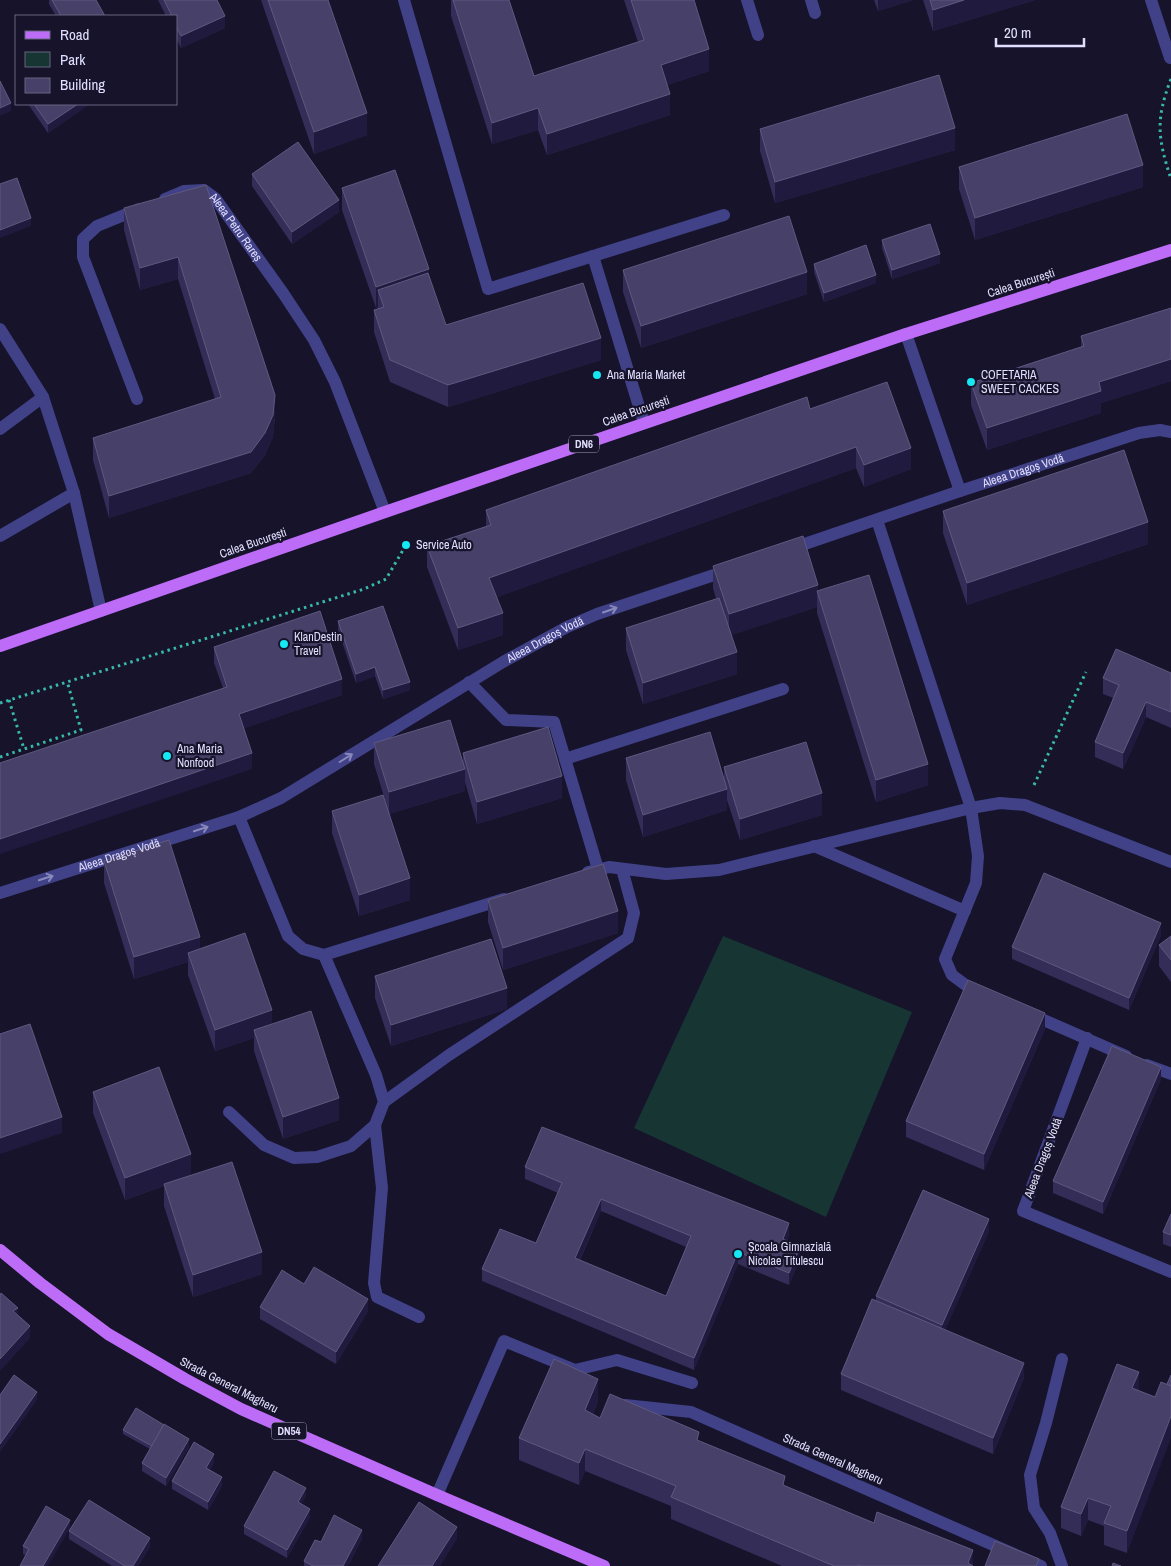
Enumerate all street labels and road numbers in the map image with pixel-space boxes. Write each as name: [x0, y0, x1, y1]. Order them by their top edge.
street label: Aleea Petru Rareș: [206, 188, 266, 265]
street label: Calea București: [985, 265, 1057, 301]
street label: Calea București: [600, 392, 672, 430]
road number: DN6: [569, 436, 599, 452]
street label: Aleea Dragoș Vodă: [979, 450, 1067, 492]
street label: Calea București: [217, 524, 289, 562]
street label: Aleea Dragoș Vodă: [503, 613, 587, 667]
street label: Aleea Dragoș Vodă: [75, 834, 163, 876]
street label: Aleea Dragoș Vodă: [1020, 1115, 1066, 1201]
street label: Strada General Magheru: [177, 1353, 281, 1417]
road number: DN54: [272, 1422, 306, 1440]
street label: Strada General Magheru: [780, 1430, 886, 1488]

